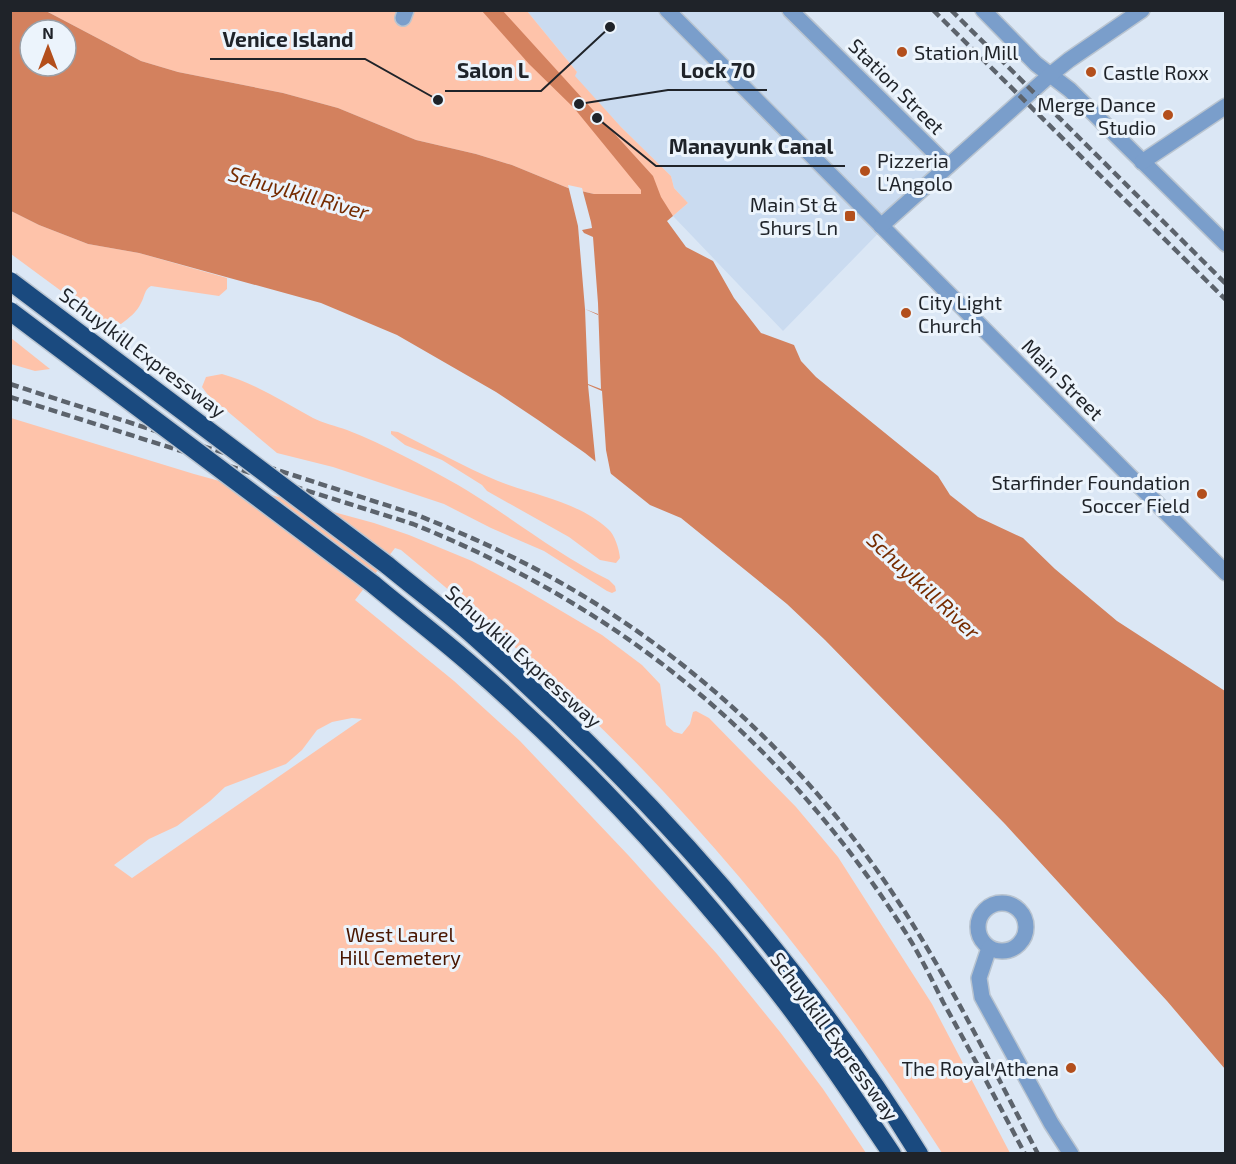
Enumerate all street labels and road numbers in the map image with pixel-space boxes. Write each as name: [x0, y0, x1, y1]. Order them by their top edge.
street label: Station Street: [844, 33, 950, 139]
street label: Schuylkill Expressway: [55, 282, 231, 423]
street label: Main Street: [1017, 333, 1109, 425]
street label: Schuylkill Expressway: [441, 580, 607, 733]
street label: Schuylkill Expressway: [766, 947, 904, 1125]

